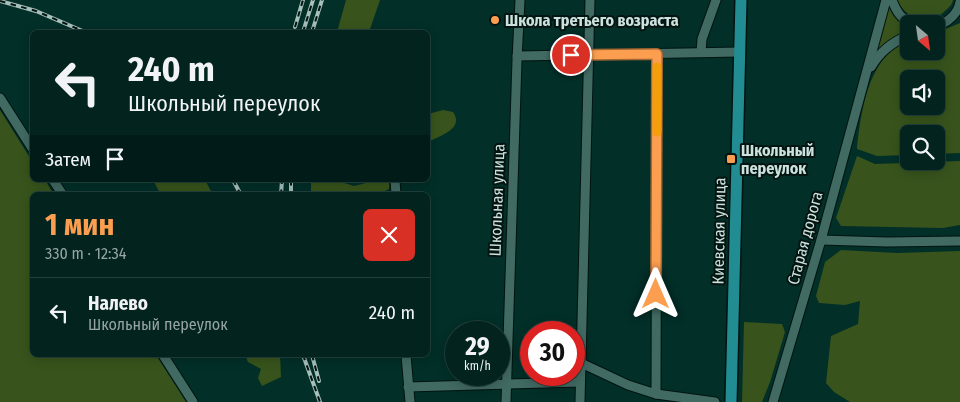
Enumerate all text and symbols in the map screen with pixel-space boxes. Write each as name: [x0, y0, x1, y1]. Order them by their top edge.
place label: Школа третьего возраста: [505, 11, 679, 30]
marker: Школа третьего возраста: [489, 14, 501, 26]
north arrow: [900, 15, 945, 60]
map controls: [900, 15, 945, 170]
pin: [550, 34, 592, 76]
icon: arrive: [557, 41, 585, 69]
text: 240 m: [128, 48, 215, 90]
icon: left: [45, 50, 110, 115]
button: sound: [900, 70, 945, 115]
text: Школьный переулок: [128, 90, 320, 117]
button: search: [900, 125, 945, 170]
place label: Школьный переулок: [741, 141, 814, 178]
street label: Школьная улица: [486, 143, 508, 257]
icon: arrive: [101, 145, 129, 173]
text: Затем: [45, 148, 91, 171]
marker: Школьный переулок: [725, 153, 737, 165]
street label: Киевская улица: [709, 177, 729, 285]
street label: Старая дорога: [783, 189, 827, 287]
text: 1 мин: [45, 207, 114, 243]
button: close: [363, 209, 415, 261]
text: 330 m · 12:34: [45, 244, 126, 263]
position arrow: [629, 267, 681, 319]
text: Налево: [88, 292, 148, 315]
icon: left: [45, 299, 73, 327]
text: 240 m: [369, 301, 415, 324]
text: Школьный переулок: [88, 315, 228, 334]
speed limit sign: 30: [520, 321, 585, 386]
text: 29: [465, 332, 490, 362]
text: km/h: [464, 359, 491, 373]

